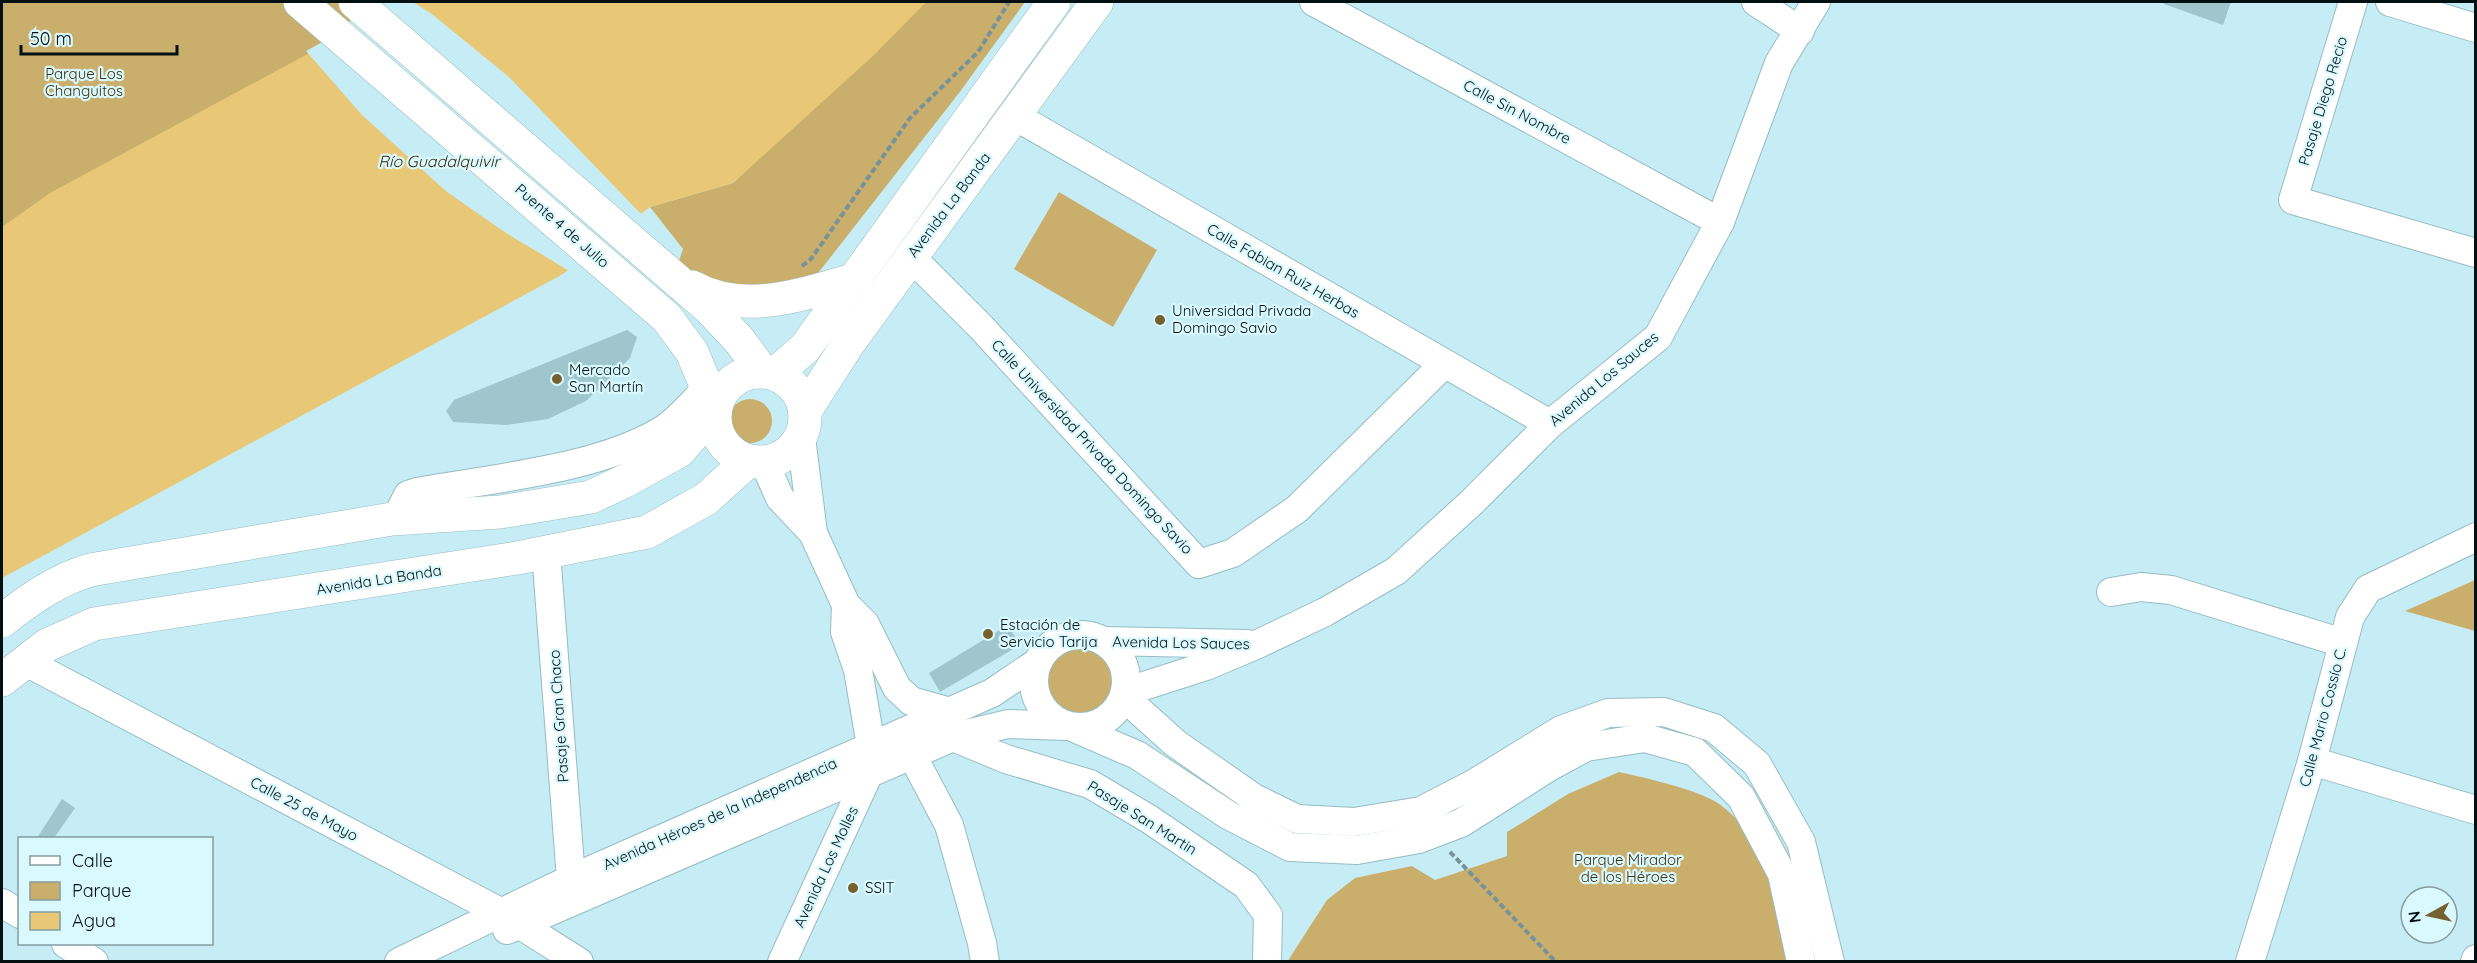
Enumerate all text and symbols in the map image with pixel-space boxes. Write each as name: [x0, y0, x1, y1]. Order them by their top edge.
scale bar: [21, 18, 177, 56]
text: 50 m: [30, 27, 72, 50]
street label: Pasaje Diego Recio: [2294, 34, 2351, 168]
park label: Parque Los Changuitos: [45, 64, 123, 100]
street label: Calle Sin Nombre: [1460, 75, 1574, 148]
street label: Avenida La Banda: [903, 148, 994, 261]
water label: Río Guadalquivir: [378, 151, 501, 171]
street label: Puente 4 de Julio: [511, 180, 613, 272]
street label: Calle Fabian Ruiz Herbas: [1204, 219, 1363, 322]
place label: Universidad Privada Domingo Savio: [1172, 301, 1311, 337]
marker: Universidad Privada Domingo Savio: [1153, 313, 1167, 327]
street label: Avenida Los Sauces: [1545, 327, 1662, 430]
street label: Calle Universidad Privada Domingo Savio: [988, 335, 1197, 558]
place label: Mercado San Martín: [569, 360, 644, 396]
marker: Mercado San Martín: [550, 372, 564, 386]
street label: Avenida La Banda: [315, 560, 443, 599]
place label: Estación de Servicio Tarija: [1000, 615, 1098, 651]
marker: Estación de Servicio Tarija: [981, 627, 995, 641]
street label: Avenida Los Sauces: [1112, 632, 1250, 653]
street label: Calle Mario Cossío C.: [2295, 645, 2350, 789]
street label: Pasaje Gran Chaco: [544, 649, 573, 783]
street label: Avenida Héroes de la Independencia: [600, 753, 840, 874]
street label: Calle 25 de Mayo: [247, 772, 361, 845]
street label: Pasaje San Martin: [1084, 776, 1200, 859]
street label: Avenida Los Molles: [789, 803, 862, 930]
legend: [18, 837, 213, 945]
text: Calle: [72, 849, 113, 872]
park label: Parque Mirador de los Héroes: [1574, 850, 1682, 886]
place label: SSIT: [865, 878, 895, 897]
text: Parque: [72, 879, 131, 902]
marker: SSIT: [846, 881, 860, 895]
north arrow: [2399, 885, 2459, 945]
text: Agua: [72, 909, 116, 932]
text: N: [2403, 910, 2425, 924]

